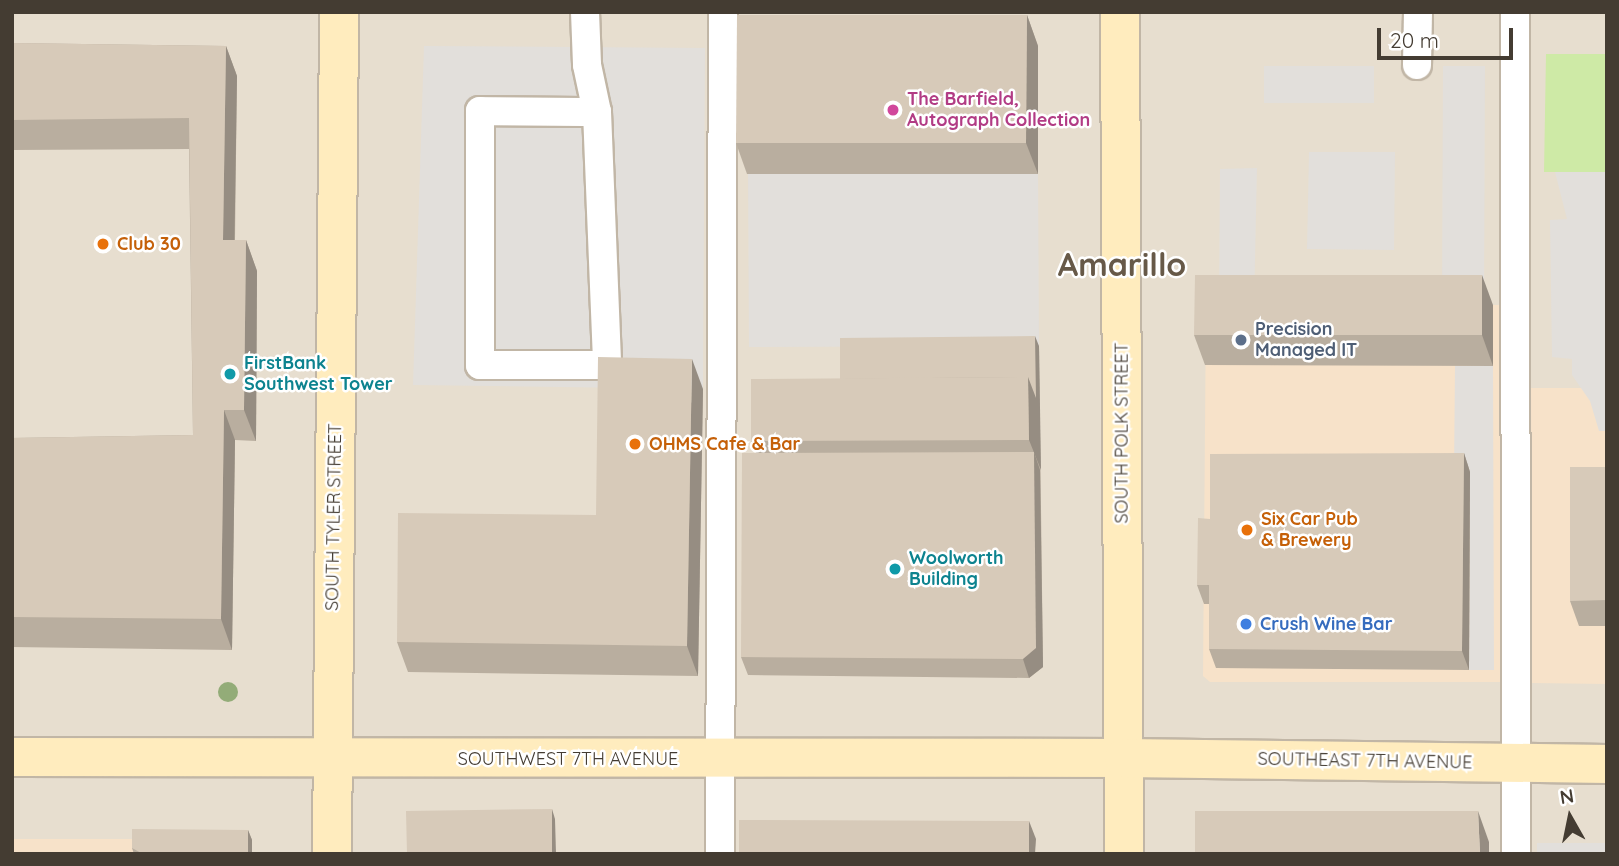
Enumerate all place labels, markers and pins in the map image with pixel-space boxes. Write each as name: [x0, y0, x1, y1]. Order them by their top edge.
place label: The Barfield, Autograph Collection: [907, 89, 1090, 132]
marker: The Barfield, Autograph Collection: [885, 102, 901, 118]
place label: Club 30: [117, 233, 181, 255]
marker: Club 30: [95, 236, 111, 252]
place label: Precision Managed IT: [1255, 319, 1357, 362]
marker: Precision Managed IT: [1233, 332, 1249, 348]
place label: FirstBank Southwest Tower: [244, 353, 393, 396]
marker: FirstBank Southwest Tower: [222, 366, 238, 382]
place label: OHMS Cafe & Bar: [649, 433, 800, 455]
marker: OHMS Cafe & Bar: [627, 436, 643, 452]
place label: Six Car Pub & Brewery: [1261, 509, 1358, 552]
marker: Six Car Pub & Brewery: [1239, 522, 1255, 538]
place label: Woolworth Building: [909, 548, 1004, 590]
marker: Woolworth Building: [887, 561, 903, 577]
place label: Crush Wine Bar: [1260, 613, 1392, 635]
marker: Crush Wine Bar: [1238, 616, 1254, 632]

